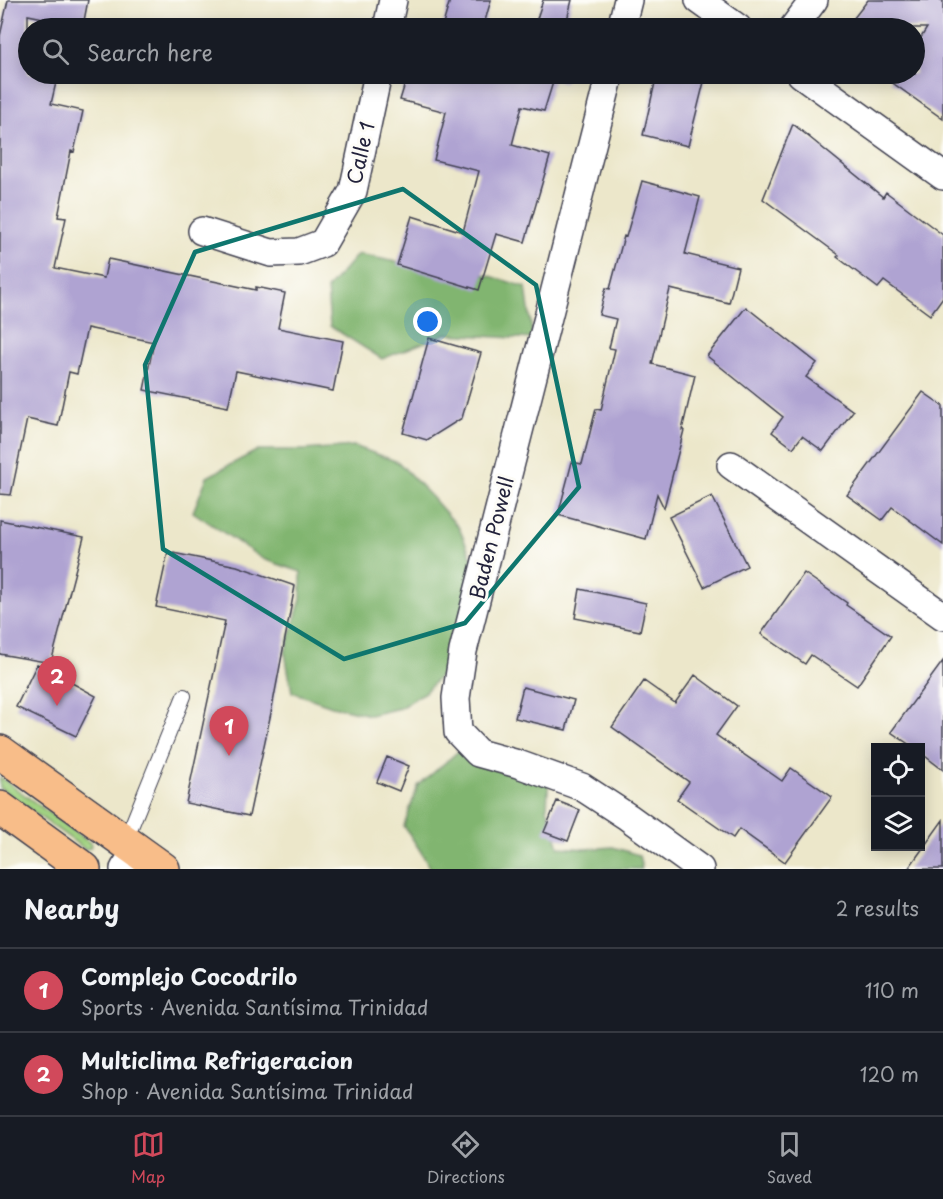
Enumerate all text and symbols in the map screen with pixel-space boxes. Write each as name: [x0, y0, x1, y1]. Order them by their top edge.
search box: [18, 18, 925, 84]
icon: search: [39, 35, 72, 68]
text: Search here: [87, 35, 213, 68]
street label: Calle 1: [338, 119, 382, 187]
your location: [413, 307, 442, 336]
street label: Baden Powell: [461, 473, 521, 602]
pin: 2: [38, 656, 76, 706]
pin: 1: [210, 706, 248, 756]
map controls: [871, 743, 925, 851]
button: locate: [871, 743, 925, 797]
button: layers: [871, 797, 925, 851]
text: Nearby: [24, 889, 119, 928]
text: 2 results: [836, 893, 919, 923]
text: Complejo Cocodrilo: [81, 959, 297, 992]
text: 1: [39, 975, 48, 1005]
text: 110 m: [865, 975, 919, 1005]
text: Sports · Avenida Santísima Trinidad: [81, 992, 428, 1022]
text: Multiclima Refrigeracion: [81, 1043, 353, 1076]
text: 2: [36, 1059, 51, 1089]
text: 120 m: [860, 1059, 919, 1089]
text: Shop · Avenida Santísima Trinidad: [81, 1076, 414, 1106]
tab: Map: [131, 1128, 165, 1188]
tab: Directions: [427, 1128, 505, 1188]
tab: Saved: [767, 1128, 812, 1188]

